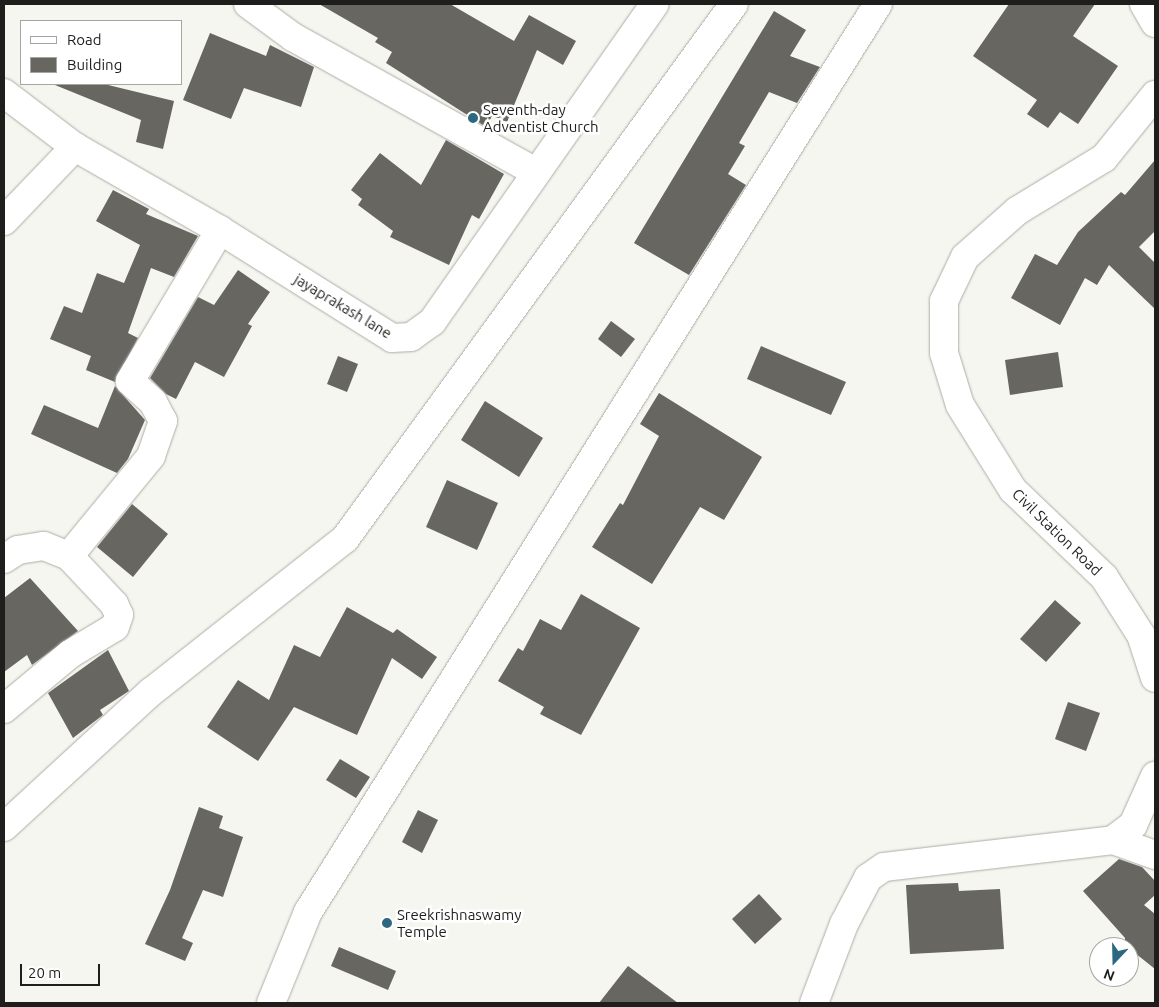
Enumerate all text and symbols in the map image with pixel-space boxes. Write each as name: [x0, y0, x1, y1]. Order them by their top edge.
legend: [20, 20, 182, 85]
text: Road: [67, 31, 102, 48]
text: Building: [67, 56, 122, 73]
place label: Seventh-day Adventist Church: [483, 100, 599, 135]
marker: Seventh-day Adventist Church: [467, 112, 479, 124]
street label: jayaprakash lane: [291, 270, 395, 342]
street label: Civil Station Road: [1008, 485, 1106, 579]
place label: Sreekrishnaswamy Temple: [397, 905, 521, 940]
marker: Sreekrishnaswamy Temple: [381, 917, 393, 929]
north arrow: [1089, 937, 1139, 987]
scale bar: [22, 954, 102, 986]
text: 20 m: [28, 964, 61, 981]
text: N: [1101, 966, 1117, 984]

